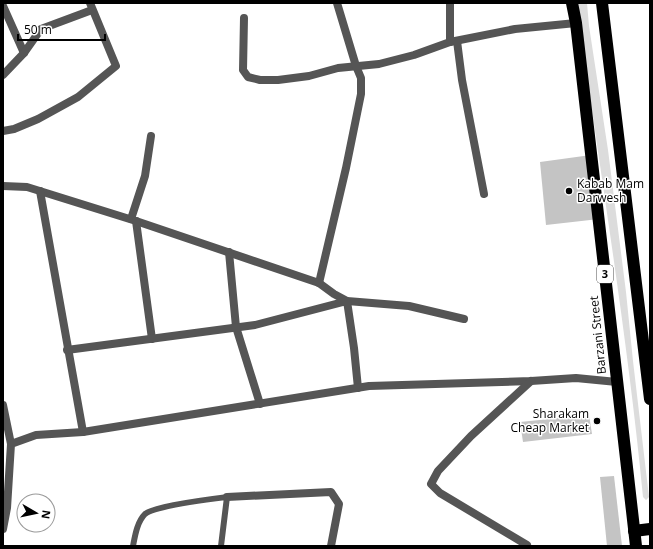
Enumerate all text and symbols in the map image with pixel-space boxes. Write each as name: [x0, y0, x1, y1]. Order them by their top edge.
scale bar: [18, 16, 105, 42]
text: 50 m: [24, 21, 52, 38]
place label: Kabab Mam Darwesh: [577, 175, 644, 206]
marker: Kabab Mam Darwesh: [564, 186, 574, 196]
road number: 3: [597, 265, 613, 283]
street label: Barzani Street: [585, 295, 610, 375]
place label: Sharakam Cheap Market: [511, 405, 589, 436]
marker: Sharakam Cheap Market: [592, 416, 602, 426]
north arrow: [16, 493, 56, 533]
text: N: [38, 509, 54, 520]

